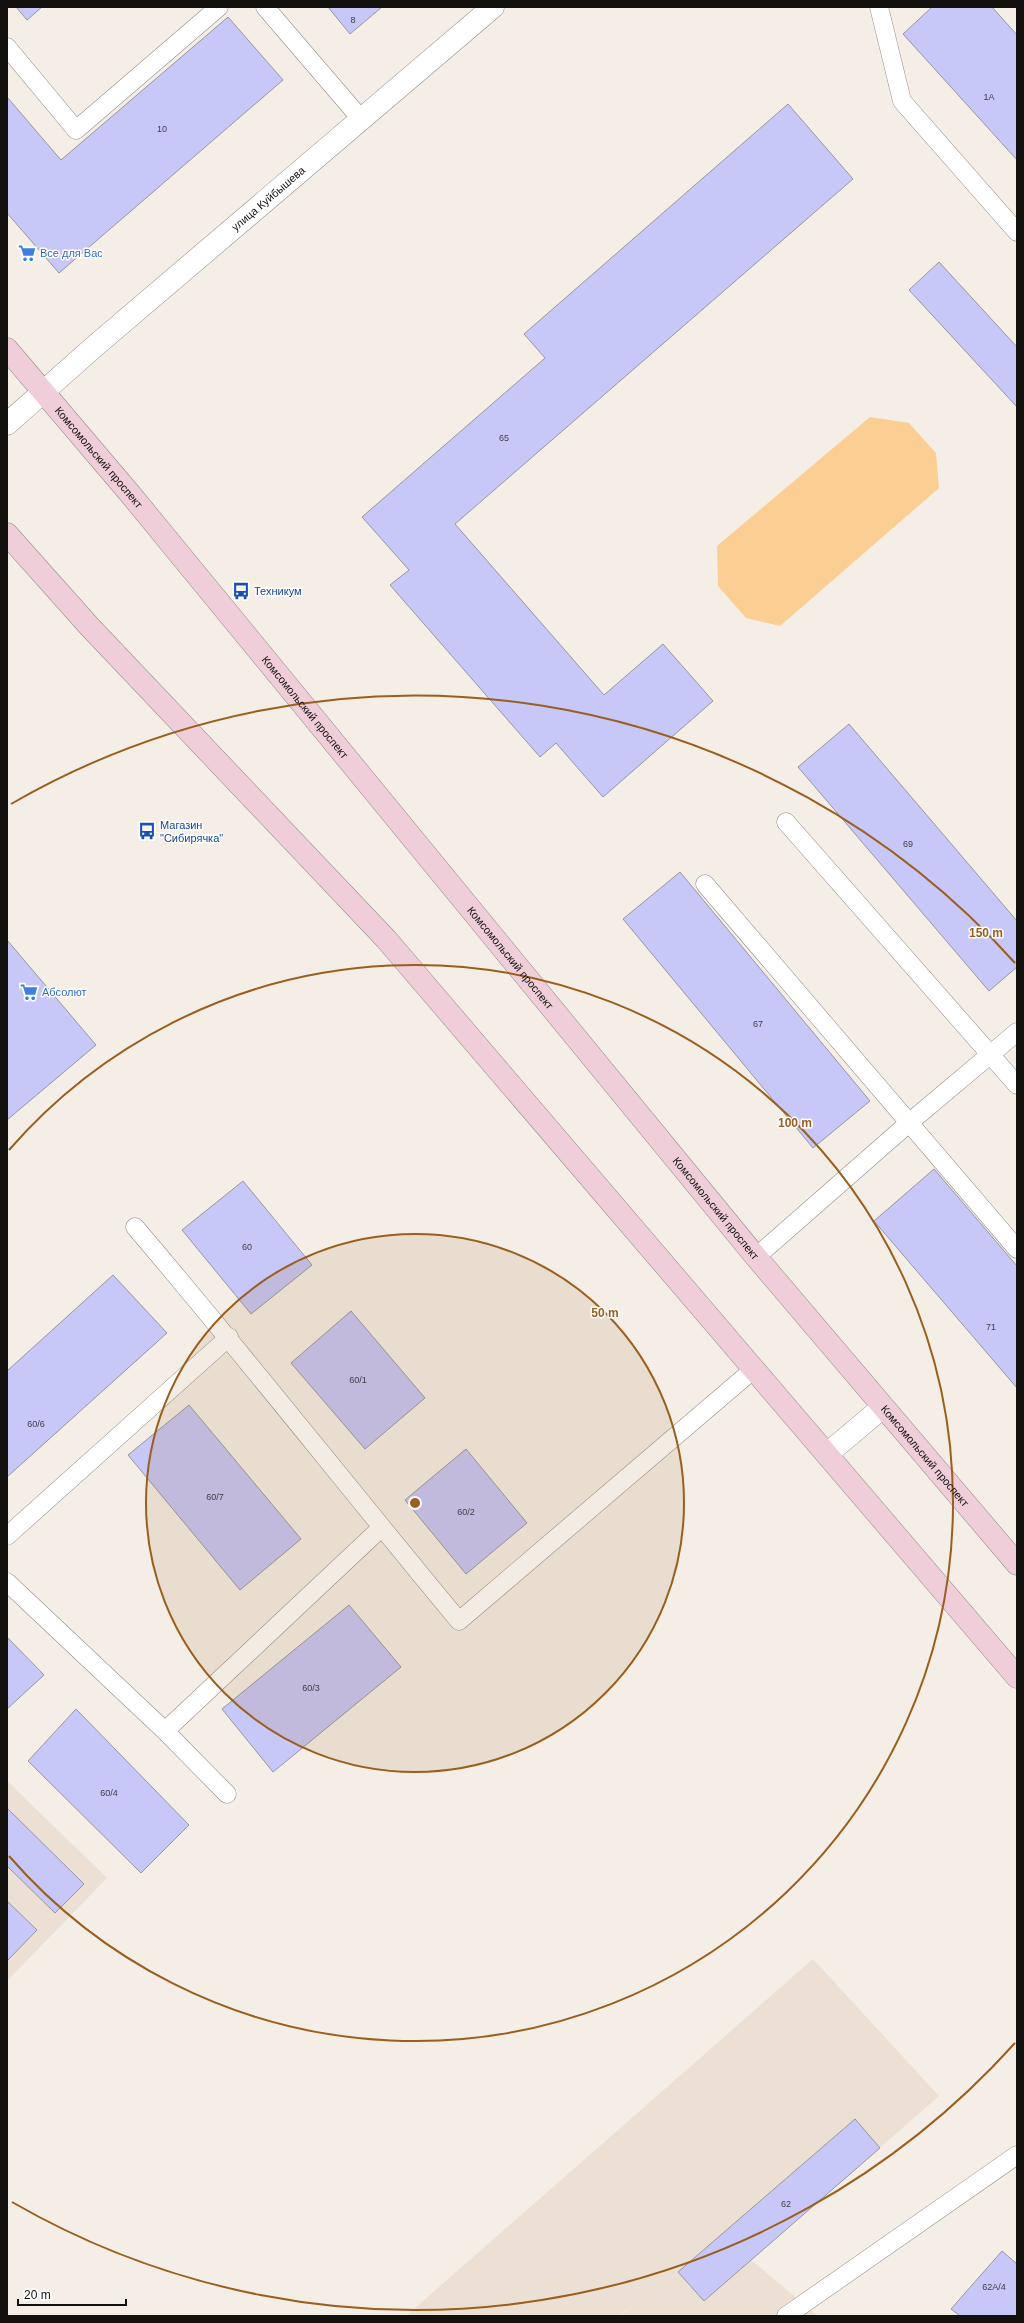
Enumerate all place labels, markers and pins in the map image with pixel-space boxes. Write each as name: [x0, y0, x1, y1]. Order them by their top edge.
supermarket icon: Все для Вас: [17, 243, 37, 263]
place label: Все для Вас: [40, 247, 103, 259]
bus stop icon: Техникум: [231, 581, 251, 601]
place label: Техникум: [254, 585, 302, 597]
place label: Магазин "Сибирячка": [160, 819, 223, 844]
bus stop icon: Магазин "Сибирячка": [137, 821, 157, 841]
supermarket icon: Абсолют: [19, 982, 39, 1002]
place label: Абсолют: [42, 986, 86, 998]
centre of rings: [408, 1496, 422, 1510]

